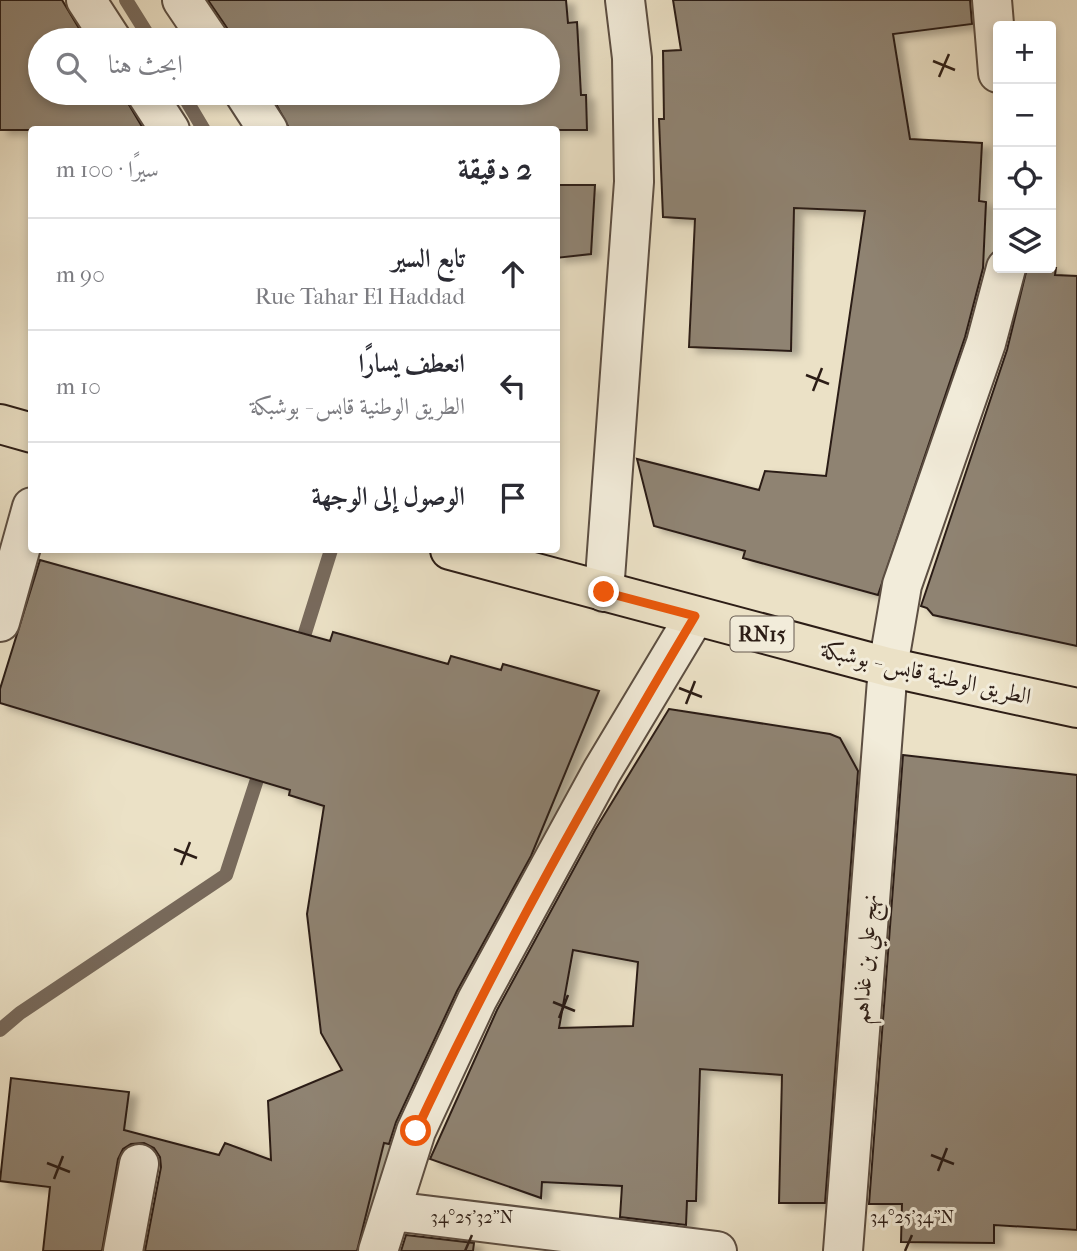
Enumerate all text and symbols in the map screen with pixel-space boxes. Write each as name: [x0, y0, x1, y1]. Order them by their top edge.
map controls: [993, 21, 1056, 273]
button: +: [993, 21, 1056, 84]
search box: [28, 28, 560, 105]
icon: search: [52, 48, 90, 86]
text: ابحث هنا: [108, 49, 183, 80]
button: −: [993, 84, 1056, 147]
button: locate: [993, 147, 1056, 210]
text: 2 دقيقة: [458, 152, 532, 187]
text: سيرًا · 100 m: [56, 156, 159, 183]
button: layers: [993, 210, 1056, 273]
text: تابع السير: [392, 243, 465, 274]
icon: ahead: [494, 255, 532, 293]
text: 90 m: [56, 261, 105, 288]
text: Rue Tahar El Haddad: [255, 283, 465, 310]
text: انعطف يسارًا: [358, 348, 465, 379]
icon: left: [494, 367, 532, 405]
text: 10 m: [56, 373, 101, 400]
text: الطريق الوطنية قابس - بوشبكة: [250, 393, 465, 420]
icon: arrive: [494, 479, 532, 517]
text: الوصول إلى الوجهة: [311, 481, 465, 512]
route end: [588, 576, 619, 607]
road number: RN15: [730, 616, 794, 652]
street label: الطريق الوطنية قابس - بوشبكة: [817, 635, 1034, 712]
street label: نهج علي بن غذاهم: [847, 893, 892, 1026]
route start: [400, 1115, 431, 1146]
text: 34°25'32"N: [431, 1207, 514, 1228]
text: 34°25'34"N: [870, 1207, 954, 1228]

